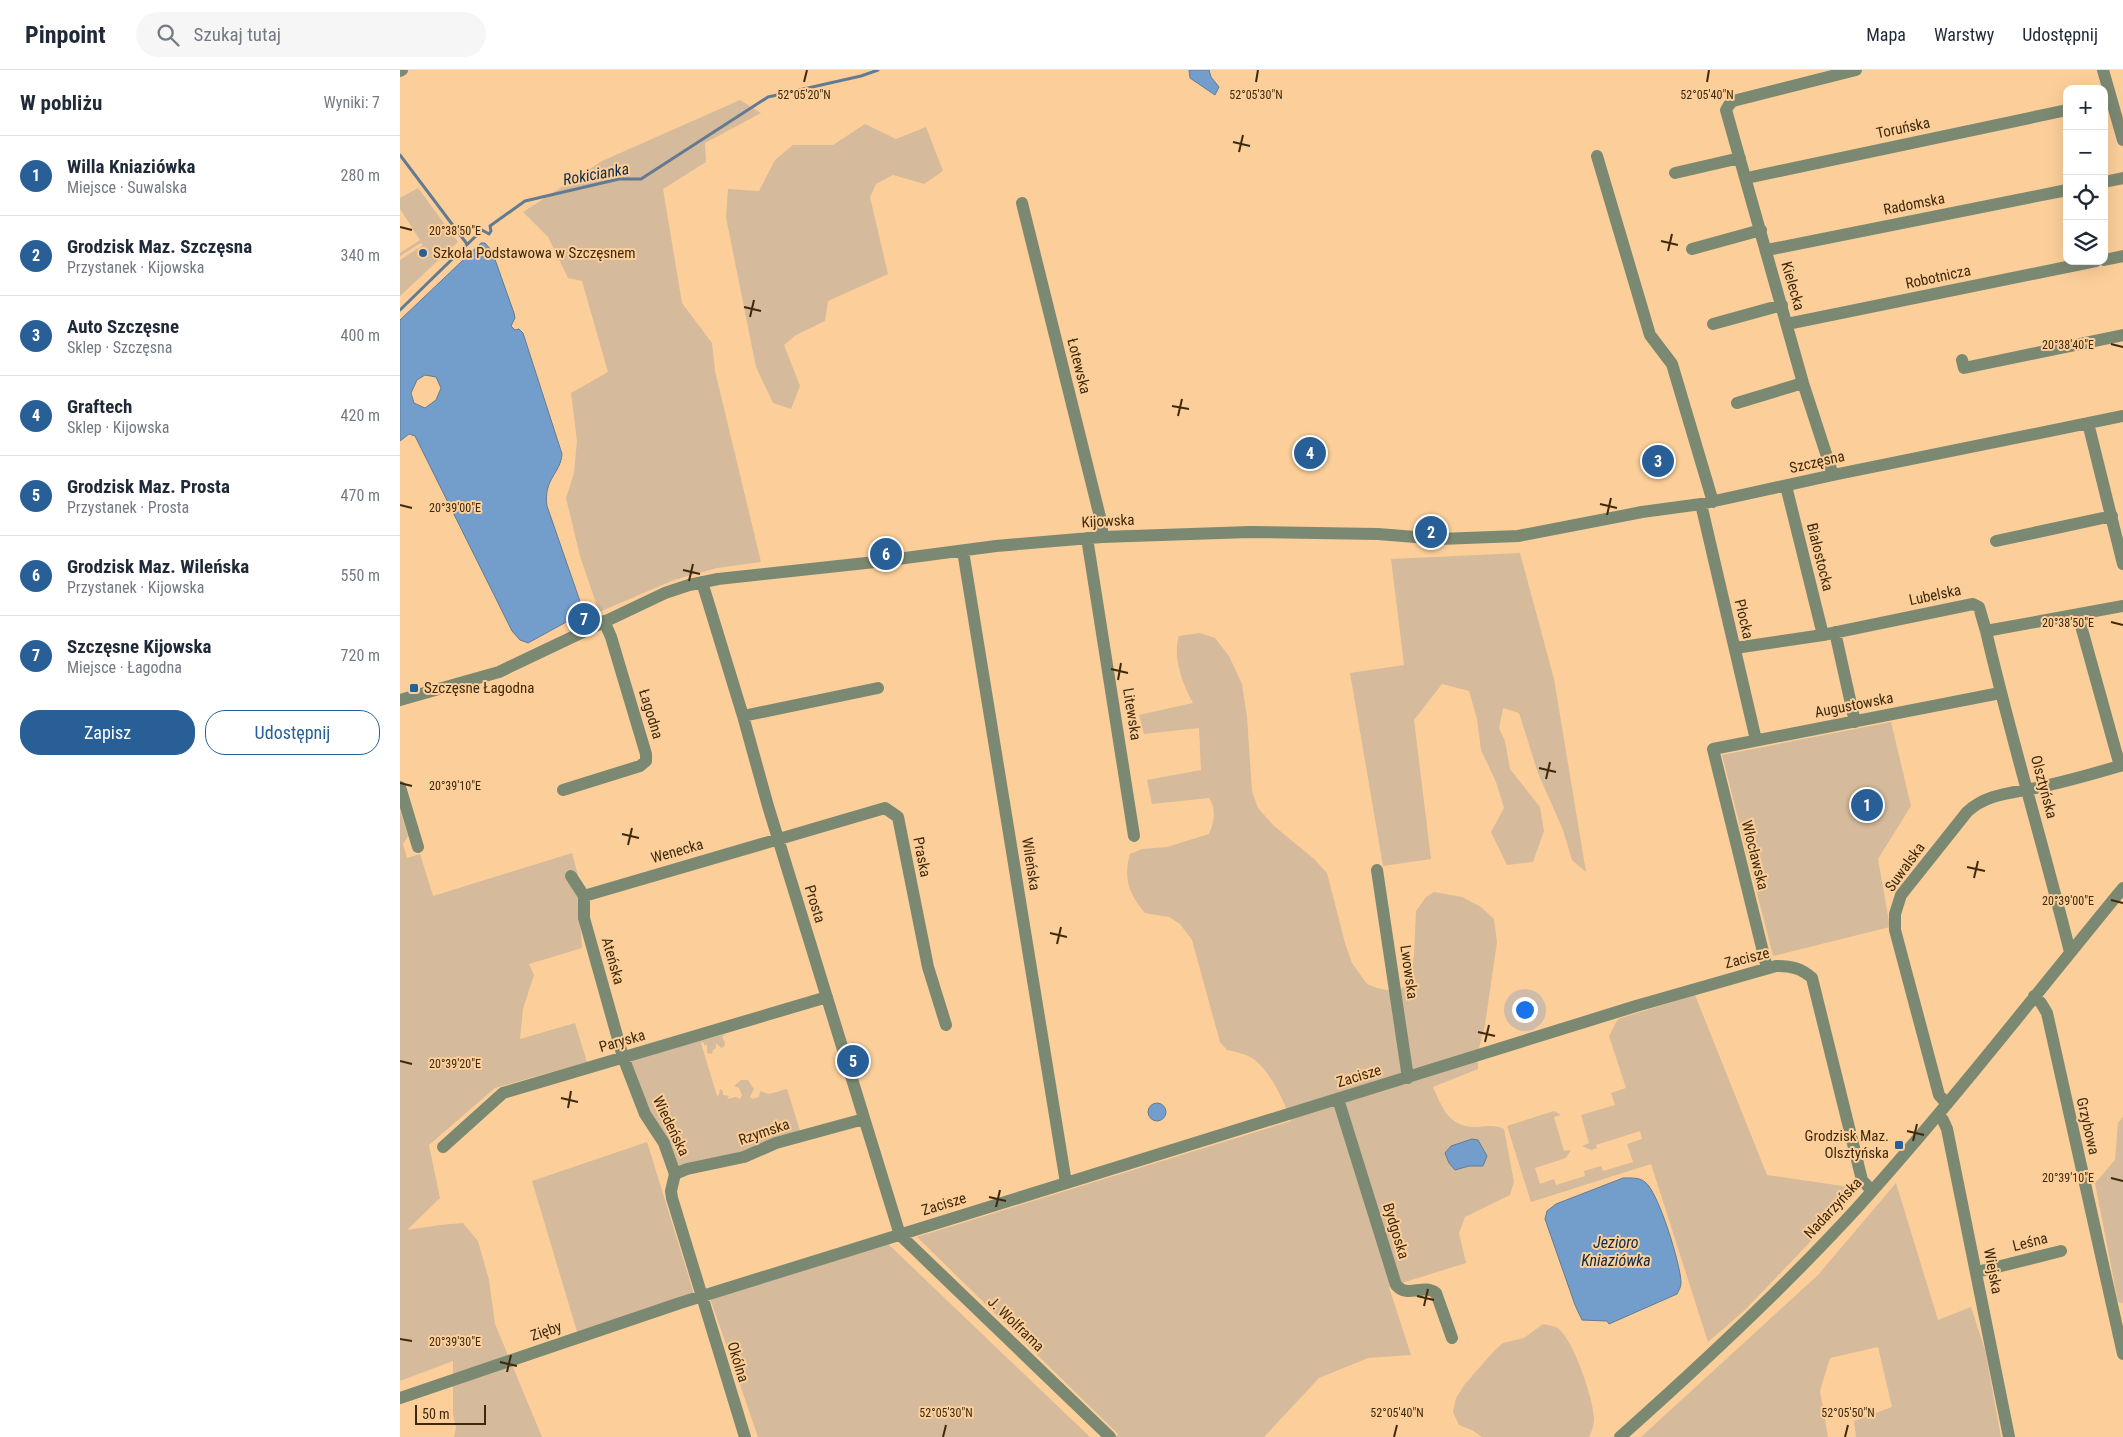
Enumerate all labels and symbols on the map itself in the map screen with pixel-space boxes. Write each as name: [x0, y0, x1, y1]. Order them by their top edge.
text: 52°05'20"N: [777, 88, 831, 102]
text: 52°05'30"N: [1229, 88, 1283, 102]
text: 52°05'40"N: [1680, 88, 1734, 102]
street label: Toruńska: [1874, 114, 1932, 142]
water label: Rokicianka: [562, 159, 630, 189]
street label: Radomska: [1882, 189, 1946, 219]
text: 20°38'50"E: [429, 224, 481, 238]
place label: Szkoła Podstawowa w Szczęsnem: [433, 244, 636, 262]
marker: Szkoła Podstawowa w Szczęsnem: [417, 247, 429, 259]
street label: Kielecka: [1777, 259, 1809, 313]
street label: Robotnicza: [1904, 261, 1972, 293]
street label: Łotewska: [1063, 336, 1095, 396]
text: 20°38'40"E: [2042, 338, 2094, 352]
pin: 4: [1294, 434, 1326, 472]
pin: 3: [1642, 442, 1674, 480]
street label: Szczęsna: [1788, 447, 1846, 477]
text: 20°39'00"E: [429, 501, 481, 515]
street label: Kijowska: [1081, 511, 1135, 531]
pin: 2: [1415, 513, 1447, 551]
street label: Białostocka: [1803, 521, 1837, 593]
pin: 6: [870, 535, 902, 573]
street label: Lubelska: [1907, 581, 1963, 609]
street label: Płocka: [1731, 597, 1757, 641]
pin: 7: [568, 600, 600, 638]
text: 20°38'50"E: [2042, 616, 2094, 630]
place label: Szczęsne Łagodna: [424, 679, 534, 697]
marker: Szczęsne Łagodna: [408, 682, 420, 694]
street label: Łagodna: [635, 687, 667, 741]
street label: Litewska: [1119, 687, 1145, 741]
street label: Augustowska: [1813, 689, 1895, 721]
street label: Olsztyńska: [2027, 753, 2061, 821]
text: 20°39'10"E: [429, 779, 481, 793]
pin: 1: [1851, 786, 1883, 824]
street label: Włocławska: [1738, 818, 1772, 892]
street label: Wenecka: [649, 835, 705, 867]
street label: Praska: [909, 835, 935, 879]
street label: Wileńska: [1018, 836, 1044, 892]
street label: Suwalska: [1881, 839, 1929, 895]
street label: Prosta: [801, 883, 829, 925]
text: 20°39'00"E: [2042, 894, 2094, 908]
street label: Ateńska: [598, 935, 628, 987]
street label: Lwowska: [1396, 944, 1422, 1000]
street label: Zacisze: [1723, 944, 1771, 972]
your location: [1512, 997, 1538, 1023]
street label: Paryska: [597, 1026, 647, 1056]
pin: 5: [837, 1042, 869, 1080]
text: 20°39'20"E: [429, 1057, 481, 1071]
street label: Zacisze: [1334, 1061, 1384, 1091]
street label: Wiedeńska: [649, 1093, 693, 1159]
street label: Grzybowa: [2073, 1096, 2103, 1156]
street label: Rzymska: [736, 1115, 792, 1149]
place label: Grodzisk Maz. Olsztyńska: [1805, 1127, 1889, 1162]
marker: Grodzisk Maz. Olsztyńska: [1893, 1139, 1905, 1151]
text: 20°39'10"E: [2042, 1171, 2094, 1185]
street label: Nadarzyńska: [1800, 1174, 1866, 1242]
street label: Zacisze: [919, 1189, 969, 1219]
street label: Bydgoska: [1379, 1201, 1413, 1261]
street label: Leśna: [2011, 1229, 2049, 1255]
water label: Jezioro Kniaziówka: [1581, 1233, 1651, 1270]
street label: Wiejska: [1980, 1247, 2006, 1295]
street label: J. Wolframa: [984, 1293, 1048, 1355]
street label: Zięby: [528, 1317, 564, 1345]
text: 20°39'30"E: [429, 1335, 481, 1349]
street label: Okólna: [723, 1340, 753, 1384]
scale bar: [415, 1402, 486, 1425]
text: 52°05'30"N: [919, 1406, 973, 1420]
text: 52°05'40"N: [1370, 1406, 1424, 1420]
text: 52°05'50"N: [1821, 1406, 1875, 1420]

